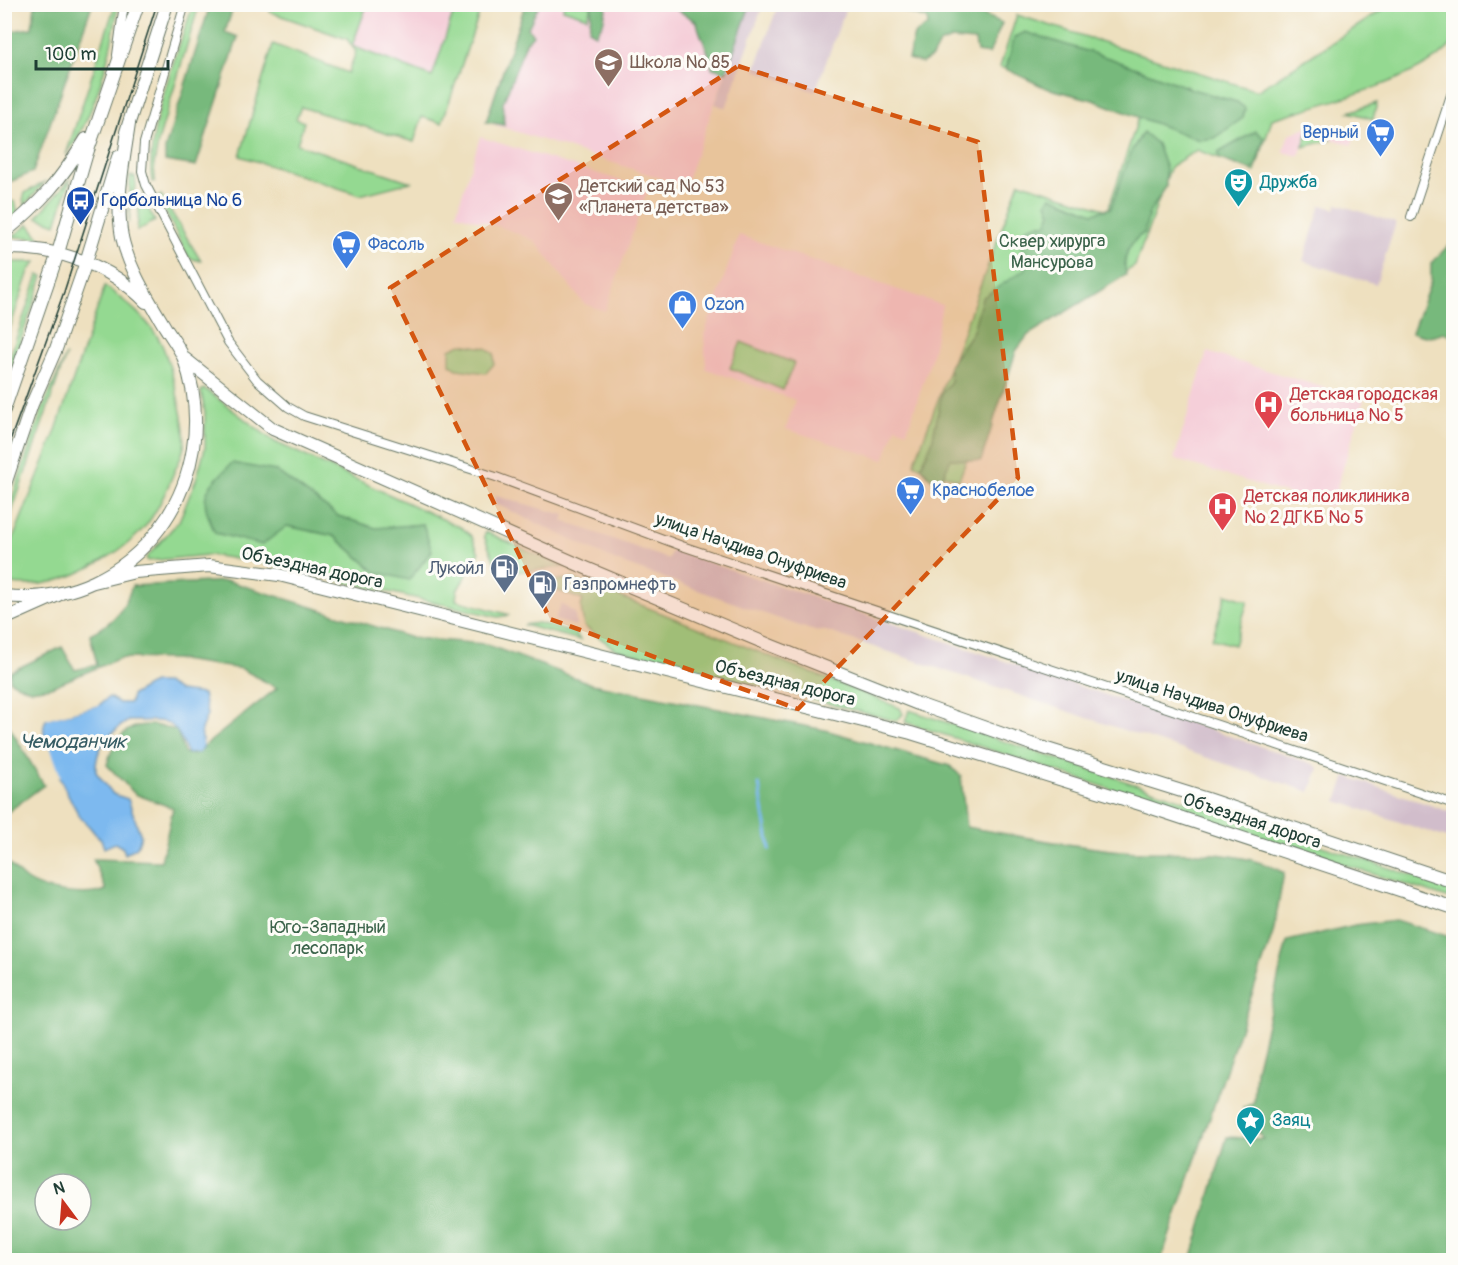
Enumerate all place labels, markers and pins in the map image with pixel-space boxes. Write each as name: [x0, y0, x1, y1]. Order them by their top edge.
school or university icon: Школа № 85: [593, 46, 625, 88]
place label: Школа № 85: [630, 51, 730, 74]
supermarket icon: Верный: [1364, 116, 1396, 158]
place label: Верный: [1302, 121, 1359, 144]
theatre icon: Дружба: [1223, 166, 1255, 208]
place label: Дружба: [1259, 171, 1317, 194]
place label: Детский сад № 53 «Планета детства»: [578, 175, 729, 219]
school or university icon: Детский сад № 53 «Планета детства»: [542, 180, 574, 222]
bus stop icon: Горбольница № 6: [64, 184, 96, 226]
place label: Горбольница № 6: [101, 189, 242, 212]
supermarket icon: Фасоль: [331, 228, 363, 270]
place label: Фасоль: [368, 233, 425, 256]
shop icon: Ozon: [667, 288, 699, 330]
place label: Ozon: [704, 293, 744, 316]
place label: Детская городская больница № 5: [1289, 383, 1438, 427]
hospital icon: Детская городская больница № 5: [1253, 388, 1285, 430]
supermarket icon: Краснобелое: [895, 474, 927, 516]
place label: Краснобелое: [932, 479, 1034, 502]
place label: Детская поликлиника № 2 ДГКБ № 5: [1243, 485, 1410, 529]
hospital icon: Детская поликлиника № 2 ДГКБ № 5: [1207, 490, 1239, 532]
fuel station icon: Лукойл: [489, 552, 521, 594]
place label: Лукойл: [427, 557, 484, 580]
fuel station icon: Газпромнефть: [527, 568, 559, 610]
place label: Газпромнефть: [564, 573, 677, 596]
place icon: Заяц: [1235, 1104, 1267, 1146]
place label: Заяц: [1272, 1109, 1311, 1132]

